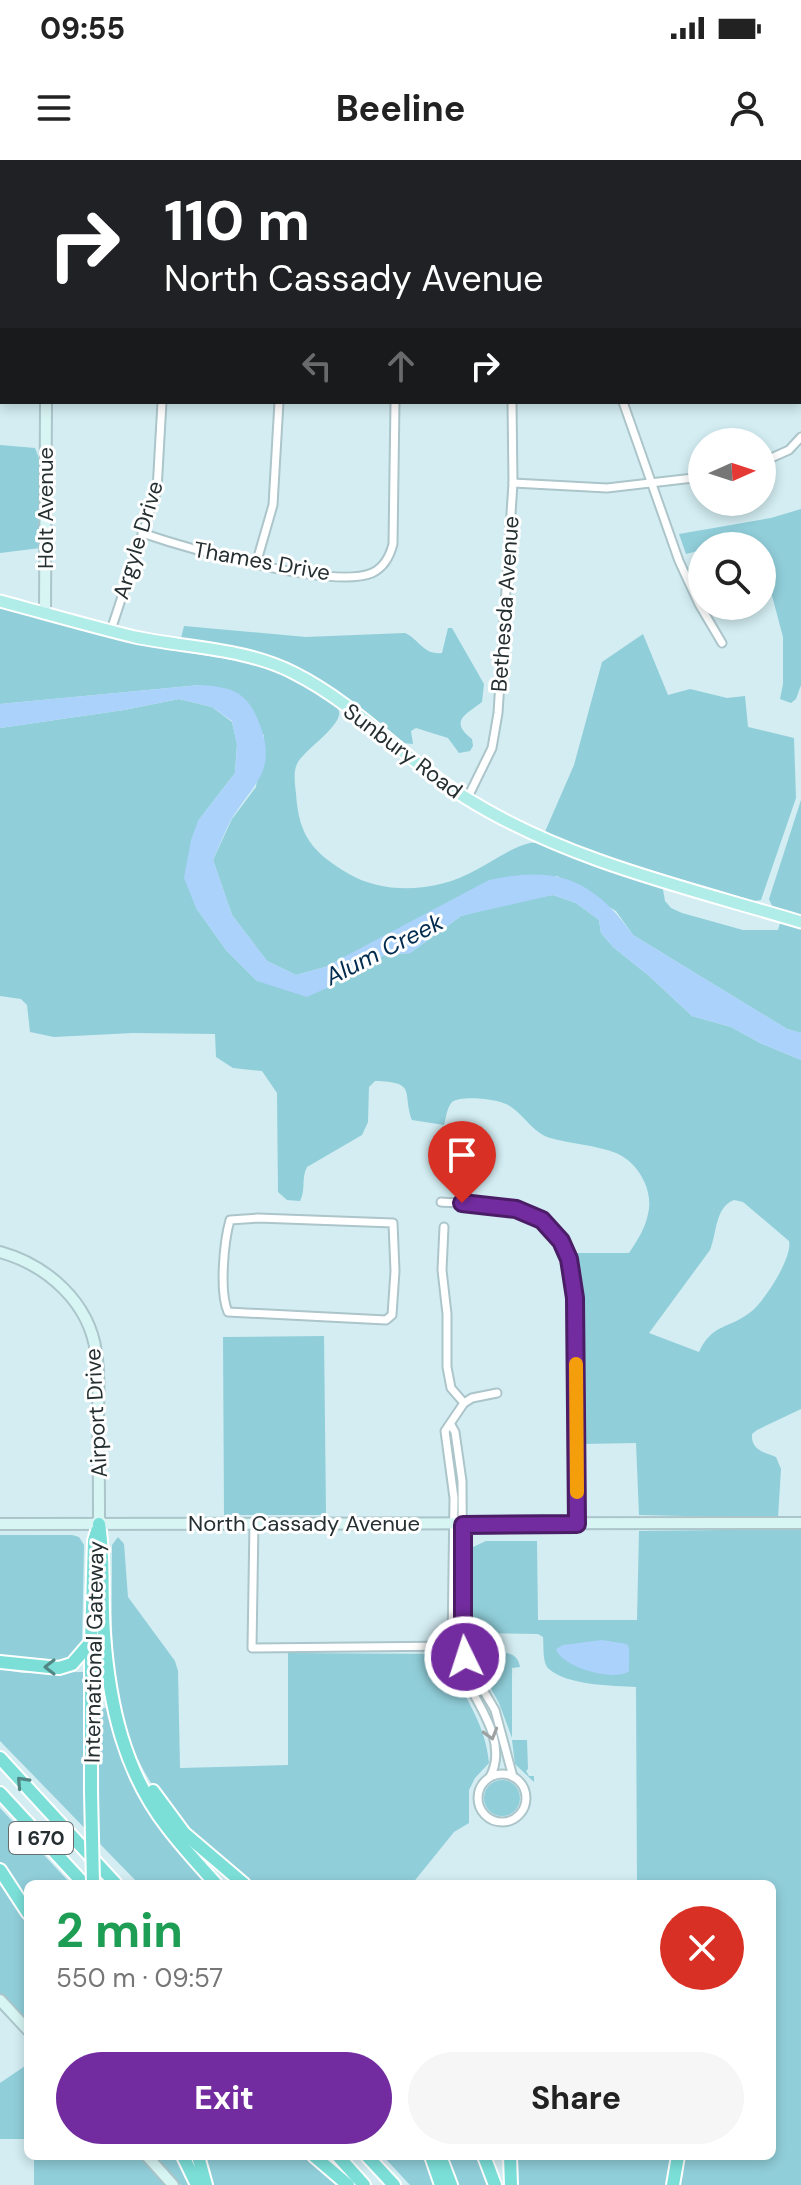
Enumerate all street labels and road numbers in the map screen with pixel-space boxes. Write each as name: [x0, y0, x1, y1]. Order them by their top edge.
street label: Holt Avenue: [31, 447, 60, 569]
street label: Argyle Drive: [106, 477, 170, 603]
street label: Bethesda Avenue: [484, 515, 526, 693]
street label: Thames Drive: [191, 535, 333, 587]
street label: Sunbury Road: [338, 697, 468, 805]
street label: Airport Drive: [78, 1348, 114, 1478]
street label: North Cassady Avenue: [188, 1509, 420, 1538]
street label: International Gateway: [78, 1541, 110, 1763]
road number: I 670: [9, 1822, 73, 1854]

